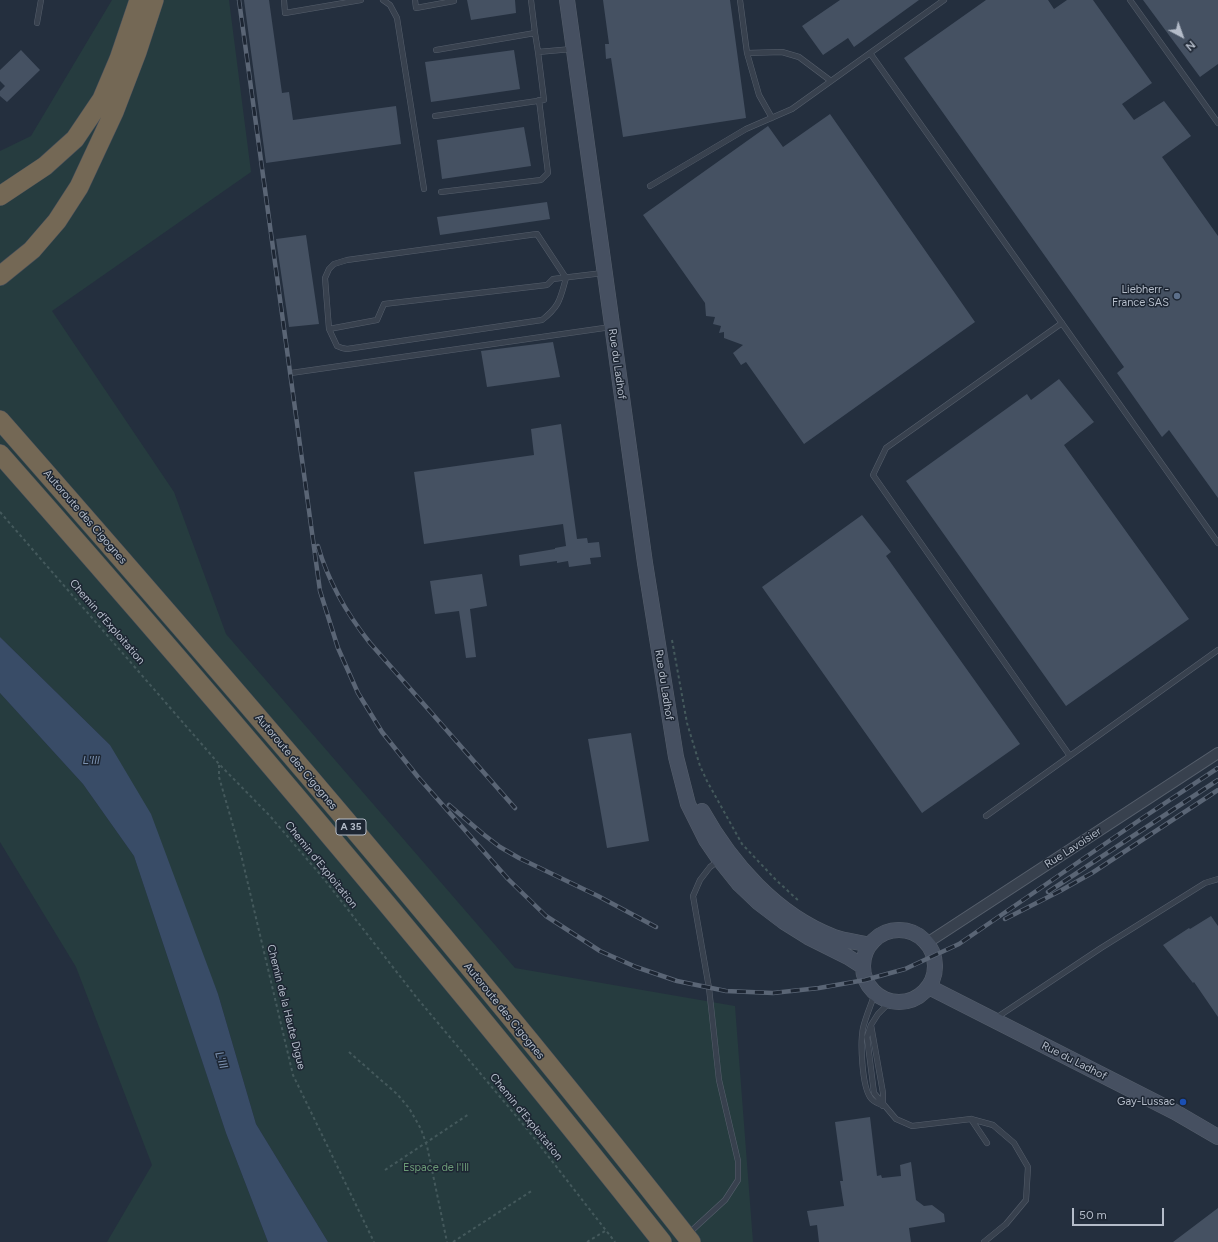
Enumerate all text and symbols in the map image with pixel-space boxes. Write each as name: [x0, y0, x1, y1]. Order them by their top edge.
north arrow: [1162, 16, 1202, 56]
text: N: [1183, 38, 1198, 53]
place label: Liebherr - France SAS: [1112, 283, 1169, 309]
marker: Liebherr - France SAS: [1172, 291, 1182, 301]
street label: Rue du Ladhof: [605, 328, 629, 400]
street label: Autoroute des Cigognes: [40, 467, 130, 567]
street label: Chemin d'Exploitation: [67, 577, 147, 667]
street label: Rue du Ladhof: [652, 649, 676, 721]
street label: Autoroute des Cigognes: [252, 712, 340, 812]
water label: L'Ill: [82, 753, 100, 767]
street label: Chemin d'Exploitation: [282, 819, 360, 911]
road number: A 35: [336, 819, 366, 835]
street label: Rue Lavoisier: [1042, 825, 1104, 871]
street label: Chemin de la Haute Digue: [264, 943, 308, 1071]
street label: Autoroute des Cigognes: [461, 960, 547, 1062]
street label: Rue du Ladhof: [1039, 1039, 1109, 1083]
water label: L'Ill: [211, 1050, 231, 1070]
street label: Chemin d'Exploitation: [487, 1071, 565, 1163]
place label: Gay-Lussac: [1117, 1095, 1175, 1109]
marker: Gay-Lussac: [1178, 1097, 1188, 1107]
park label: Espace de l'Ill: [403, 1161, 469, 1175]
scale bar: [1074, 1200, 1166, 1226]
text: 50 m: [1079, 1208, 1107, 1222]

